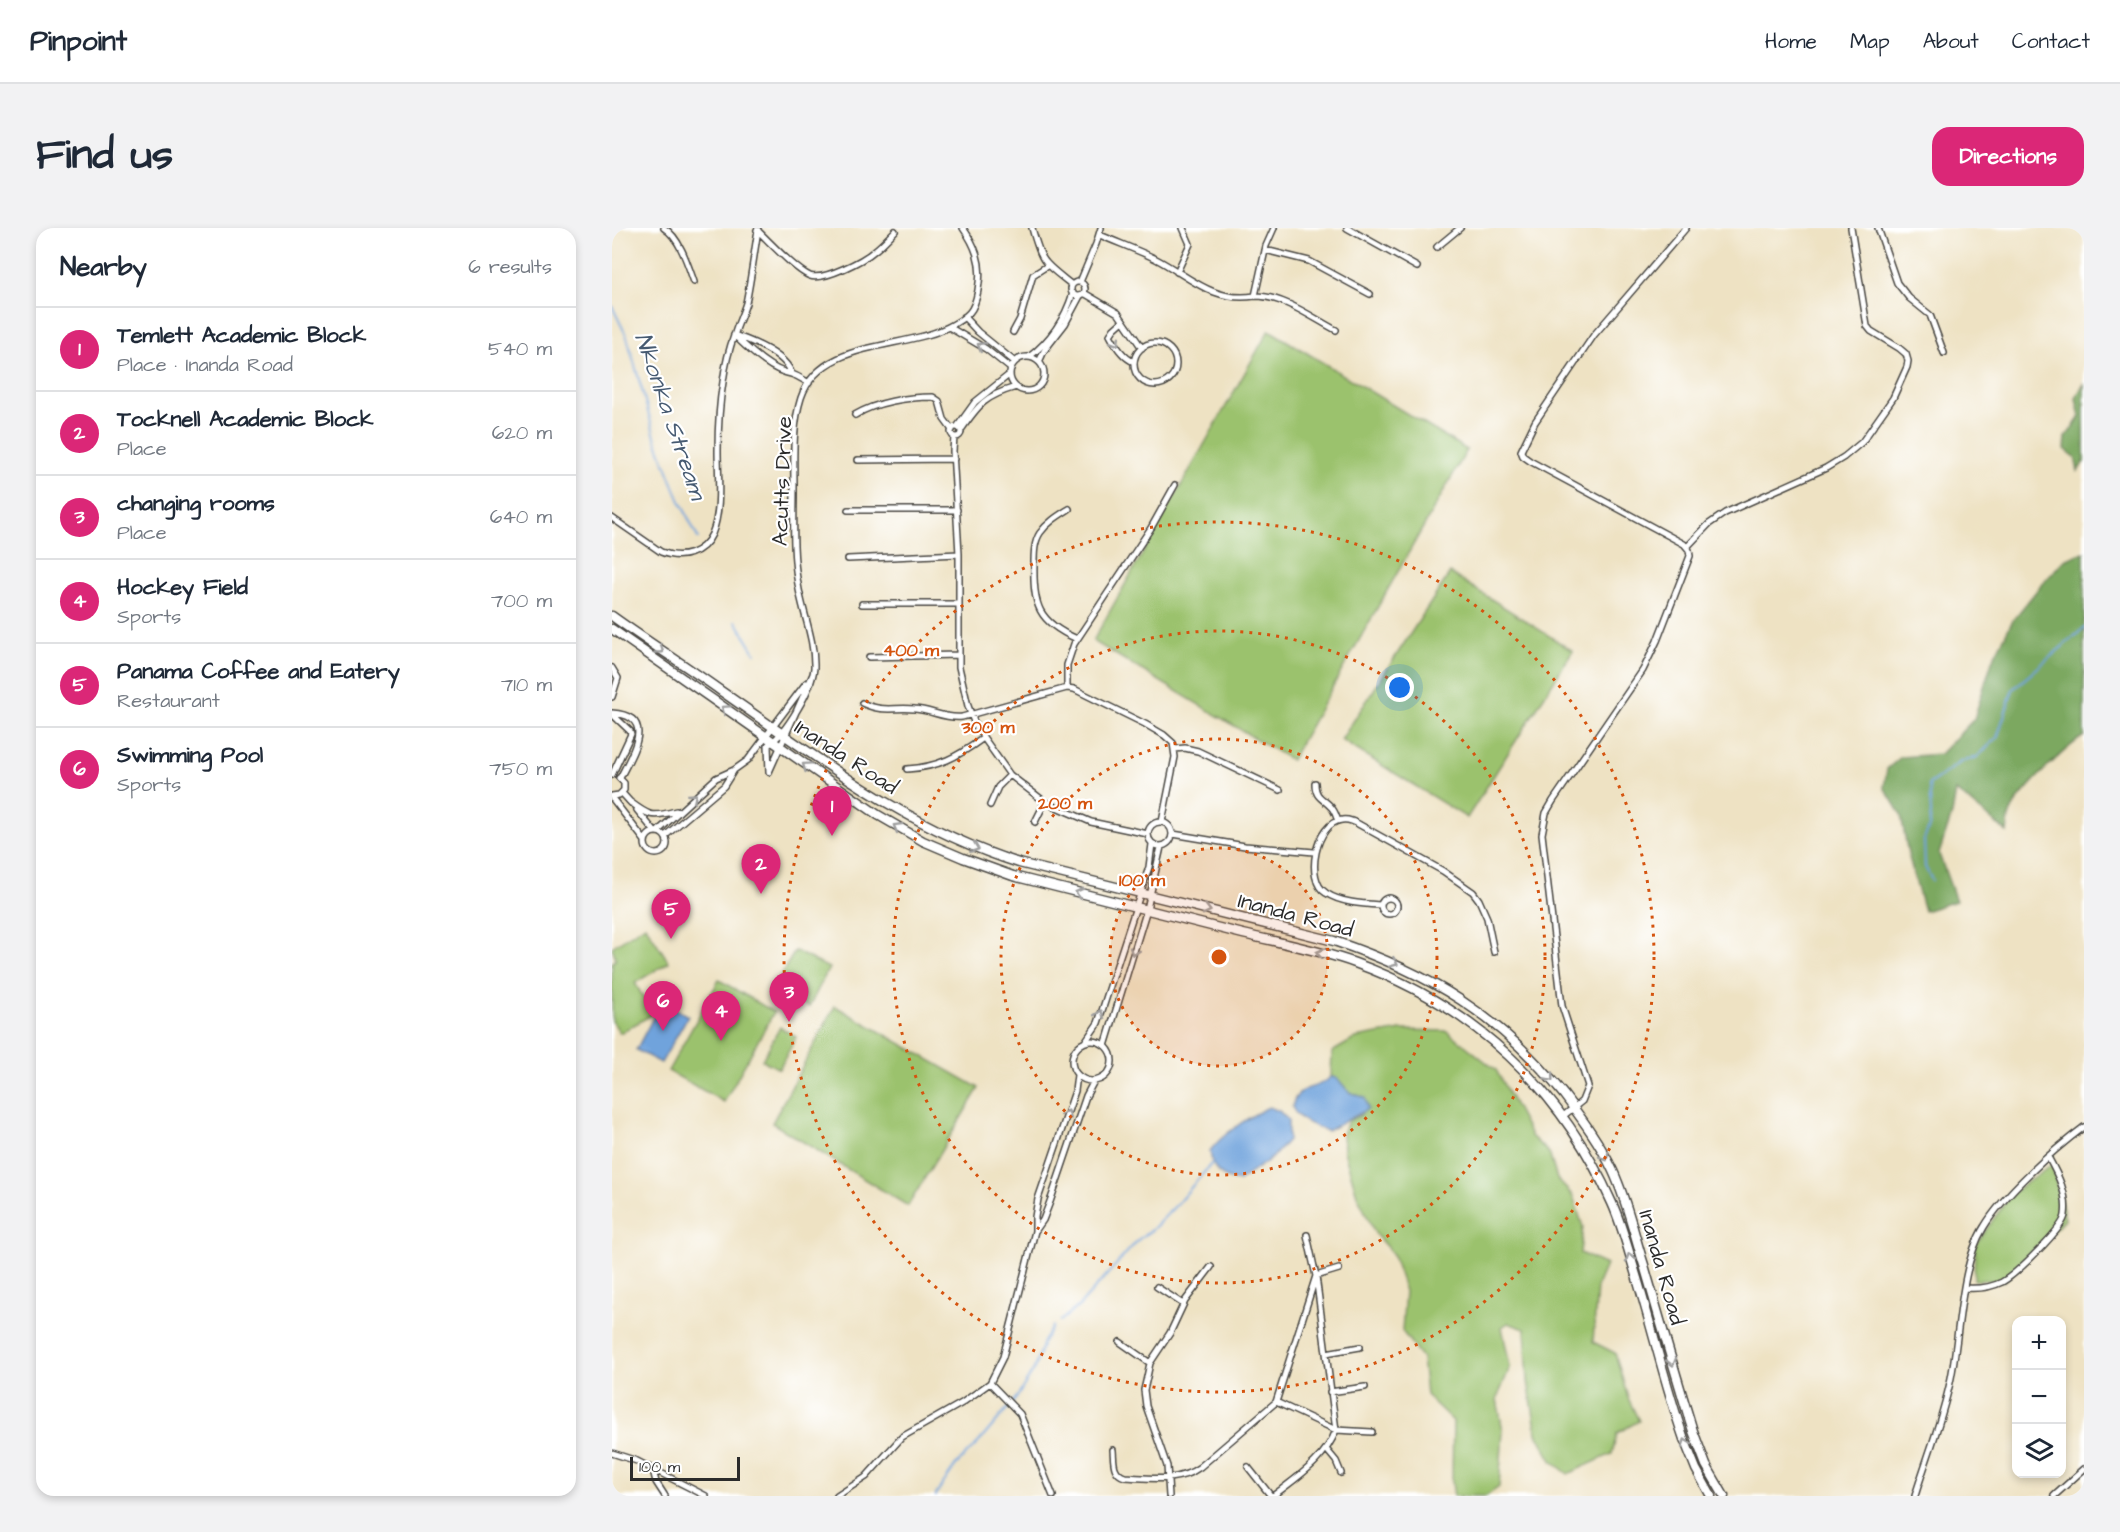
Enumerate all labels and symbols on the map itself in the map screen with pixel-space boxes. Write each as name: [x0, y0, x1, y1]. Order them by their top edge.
water label: Nkonka Stream: [626, 328, 715, 506]
one-way arrow: [1108, 336, 1120, 346]
one-way arrow: [977, 342, 987, 354]
street label: Acutts Drive: [765, 416, 800, 546]
text: 400 m: [883, 638, 940, 663]
one-way arrow: [653, 643, 664, 654]
your location: [1385, 673, 1414, 702]
one-way arrow: [720, 705, 731, 716]
street label: Inanda Road: [788, 712, 904, 802]
text: 300 m: [960, 715, 1016, 740]
one-way arrow: [801, 762, 812, 773]
pin: 1: [812, 786, 852, 836]
text: 200 m: [1037, 791, 1093, 816]
one-way arrow: [686, 794, 697, 805]
one-way arrow: [892, 822, 903, 834]
one-way arrow: [969, 841, 980, 853]
pin: 2: [742, 844, 780, 894]
text: 100 m: [1119, 868, 1166, 893]
street label: Inanda Road: [1234, 885, 1357, 946]
one-way arrow: [1074, 887, 1084, 900]
pin: 5: [652, 890, 690, 939]
one-way arrow: [1202, 902, 1212, 915]
one-way arrow: [1129, 946, 1142, 957]
centre of rings: [1209, 947, 1229, 967]
one-way arrow: [1315, 947, 1325, 960]
one-way arrow: [1388, 956, 1399, 968]
pin: 3: [770, 972, 808, 1022]
pin: 6: [644, 982, 682, 1031]
pin: 4: [702, 992, 740, 1041]
one-way arrow: [1093, 1009, 1106, 1020]
one-way arrow: [1542, 1071, 1553, 1082]
one-way arrow: [1059, 1109, 1072, 1120]
one-way arrow: [1598, 1150, 1609, 1161]
street label: Inanda Road: [1630, 1206, 1693, 1329]
one-way arrow: [1625, 1252, 1637, 1262]
one-way arrow: [1665, 1356, 1677, 1367]
one-way arrow: [1681, 1438, 1694, 1449]
scale bar: [630, 1454, 740, 1482]

